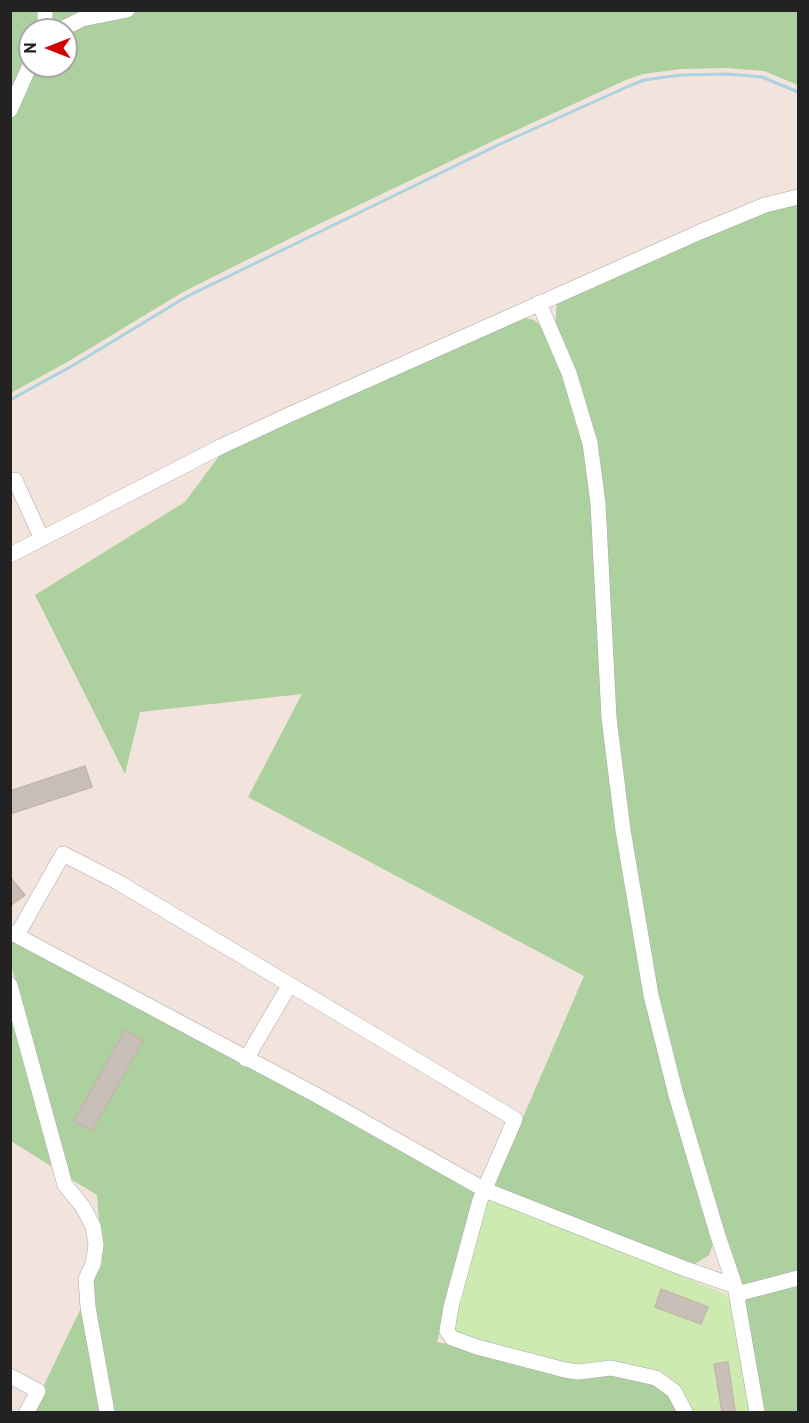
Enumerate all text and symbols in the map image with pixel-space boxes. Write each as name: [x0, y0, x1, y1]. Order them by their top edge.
north arrow: [18, 18, 78, 78]
text: N: [22, 42, 42, 54]

